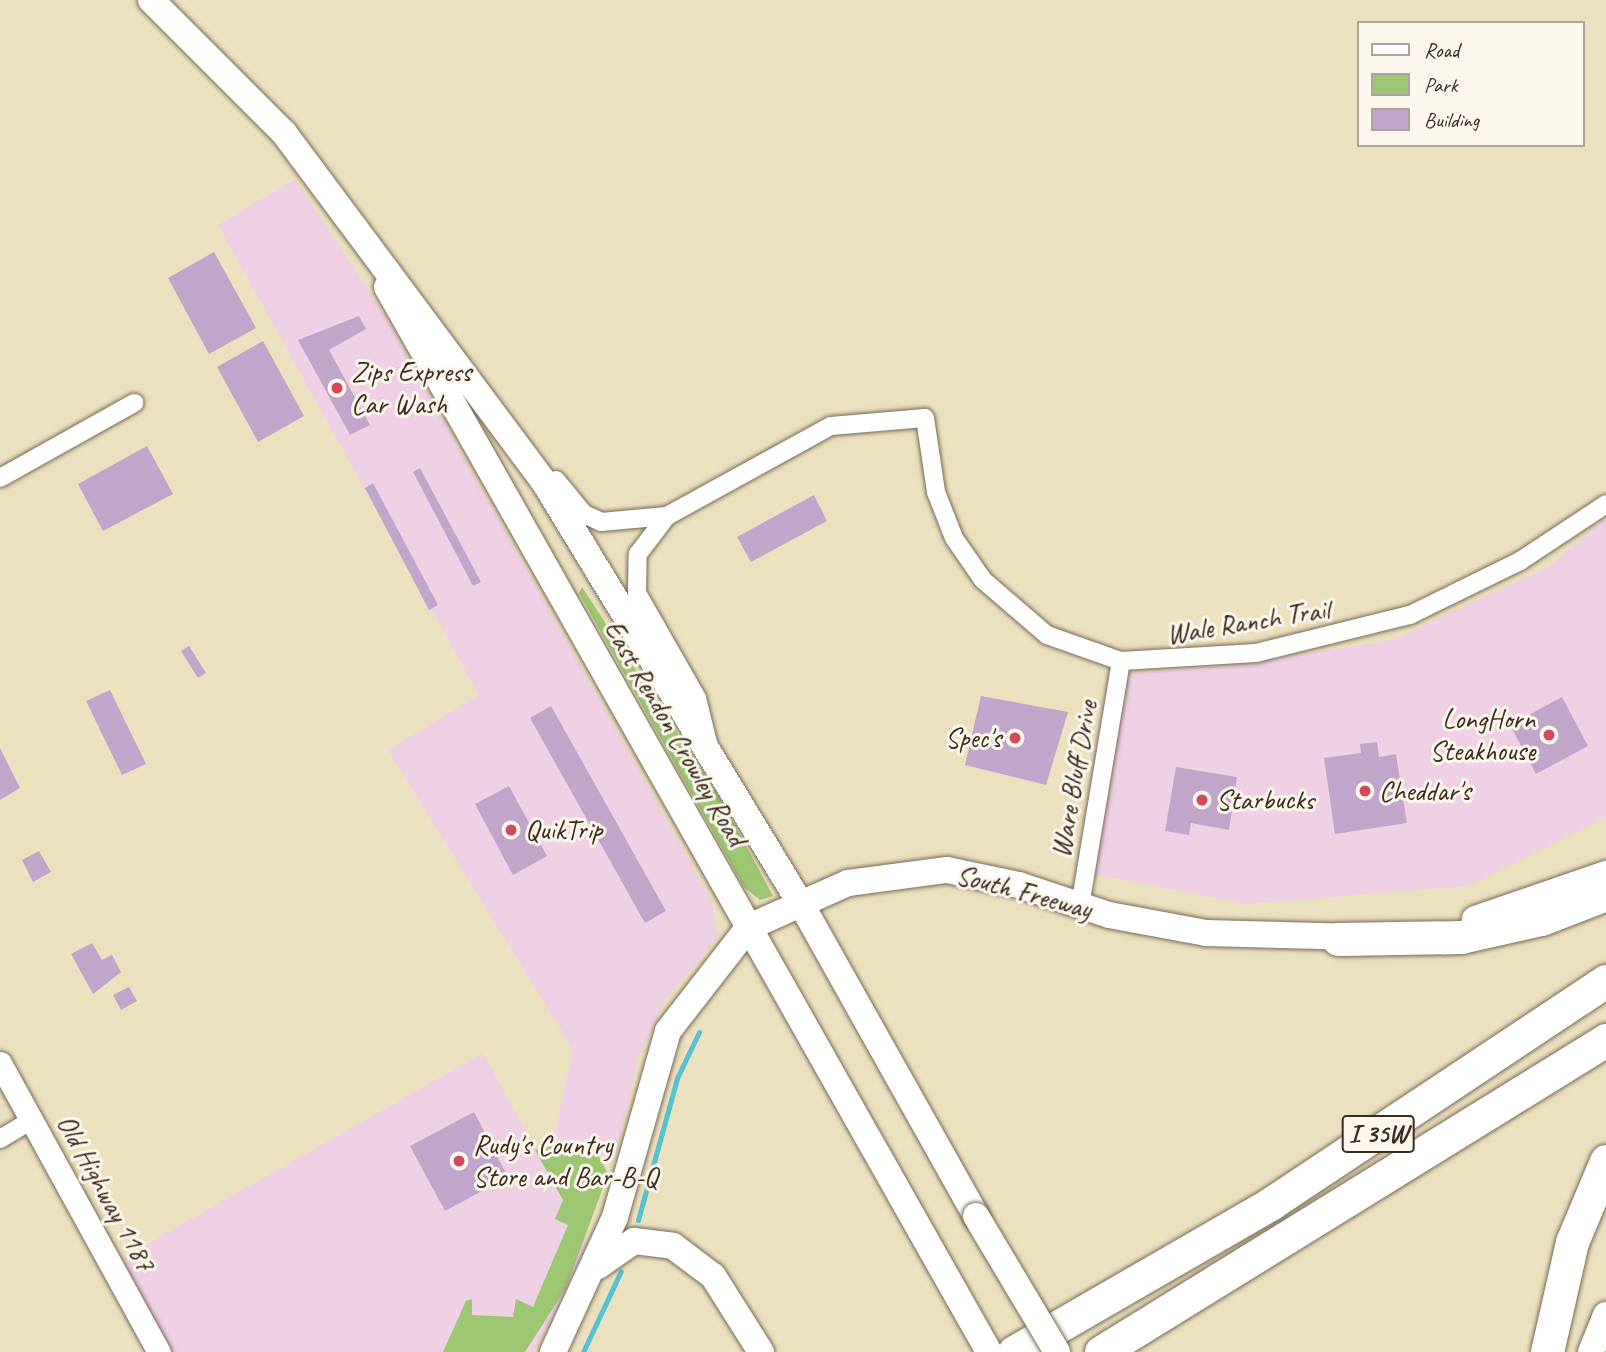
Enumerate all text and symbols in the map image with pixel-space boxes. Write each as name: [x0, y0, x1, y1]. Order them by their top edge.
legend: [1358, 21, 1585, 147]
text: Road: [1424, 37, 1459, 63]
text: Park: [1424, 72, 1457, 98]
text: Building: [1424, 107, 1479, 133]
place label: Zips Express Car Wash: [351, 355, 471, 421]
marker: Zips Express Car Wash: [329, 380, 345, 396]
street label: Wale Ranch Trail: [1164, 593, 1332, 651]
street label: East Rendon Crowley Road: [597, 615, 753, 851]
street label: Ware Bluff Drive: [1044, 698, 1104, 860]
place label: LongHorn Steakhouse: [1429, 702, 1535, 768]
place label: Spec's: [945, 721, 1001, 755]
marker: LongHorn Steakhouse: [1541, 727, 1557, 743]
marker: Spec's: [1007, 730, 1023, 746]
place label: Cheddar's: [1379, 774, 1470, 808]
place label: Starbucks: [1216, 783, 1314, 817]
marker: Cheddar's: [1357, 783, 1373, 799]
marker: Starbucks: [1194, 792, 1210, 808]
place label: QuikTrip: [525, 813, 602, 847]
marker: QuikTrip: [503, 822, 519, 838]
street label: South Freeway: [953, 858, 1095, 926]
street label: Old Highway 1187: [49, 1109, 163, 1277]
road number: I 35W: [1341, 1112, 1415, 1156]
place label: Rudy's Country Store and Bar-B-Q: [473, 1128, 659, 1194]
marker: Rudy's Country Store and Bar-B-Q: [451, 1153, 467, 1169]

